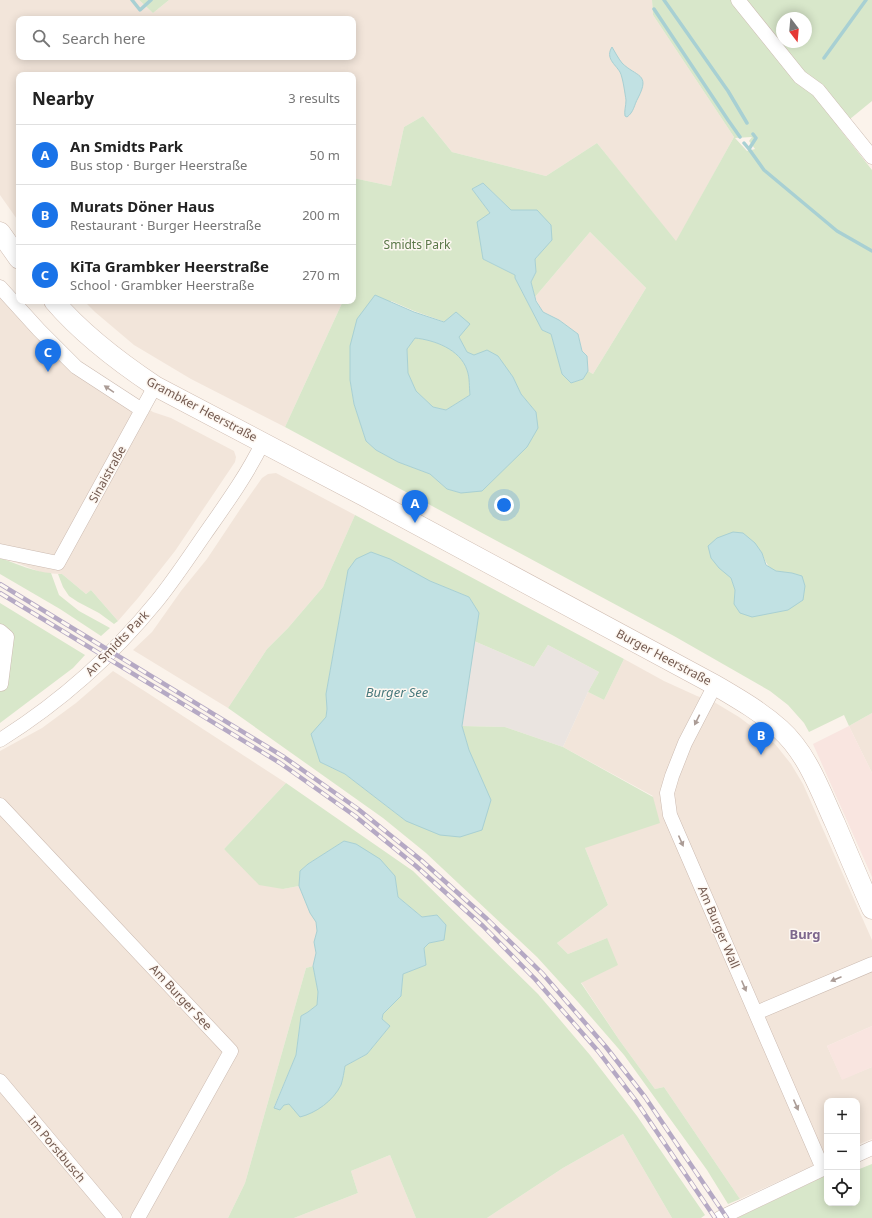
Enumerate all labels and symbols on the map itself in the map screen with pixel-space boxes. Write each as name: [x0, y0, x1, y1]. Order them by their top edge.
north arrow: [776, 12, 812, 48]
park label: Smidts Park: [384, 236, 451, 253]
pin: C: [35, 339, 61, 372]
street label: Grambker Heerstraße: [144, 373, 261, 446]
one-way arrow: [104, 385, 114, 393]
street label: Sinaistraße: [84, 442, 130, 506]
pin: A: [402, 490, 428, 523]
your location: [494, 495, 514, 515]
street label: An Smidts Park: [81, 606, 153, 679]
street label: Burger Heerstraße: [613, 625, 715, 689]
water label: Burger See: [366, 683, 429, 701]
one-way arrow: [694, 714, 700, 725]
pin: B: [748, 722, 774, 755]
one-way arrow: [678, 835, 684, 846]
street label: Am Burger Wall: [694, 883, 744, 971]
district label: Burg: [790, 925, 821, 943]
street label: Am Burger See: [146, 960, 216, 1034]
one-way arrow: [830, 977, 842, 983]
one-way arrow: [742, 980, 748, 992]
one-way arrow: [793, 1099, 799, 1111]
street label: Im Porstbusch: [24, 1112, 90, 1186]

